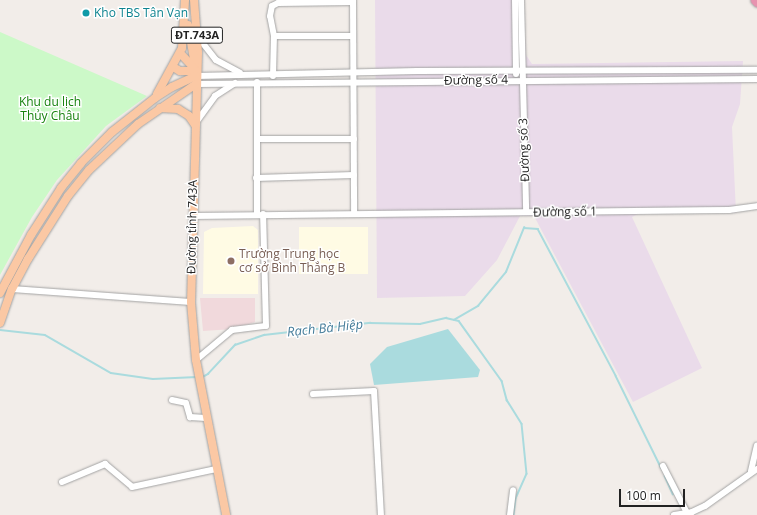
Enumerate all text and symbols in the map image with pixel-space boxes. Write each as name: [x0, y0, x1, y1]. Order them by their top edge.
place label: Kho TBS Tân Vạn: [94, 6, 188, 20]
marker: Kho TBS Tân Vạn: [81, 8, 91, 18]
road number: ĐT.743A: [170, 26, 224, 44]
street label: Đường số 4: [444, 72, 508, 88]
park label: Khu du lịch Thủy Châu: [19, 95, 81, 123]
street label: Đường số 3: [516, 118, 532, 182]
street label: Đường tỉnh 743A: [184, 180, 200, 274]
street label: Đường số 1: [533, 204, 597, 220]
place label: Trường Trung học cơ sở Bình Thắng B: [239, 247, 345, 275]
marker: Trường Trung học cơ sở Bình Thắng B: [226, 256, 236, 266]
water label: Rạch Bà Hiệp: [286, 316, 364, 340]
scale bar: [621, 481, 687, 507]
text: 100 m: [626, 487, 661, 504]

